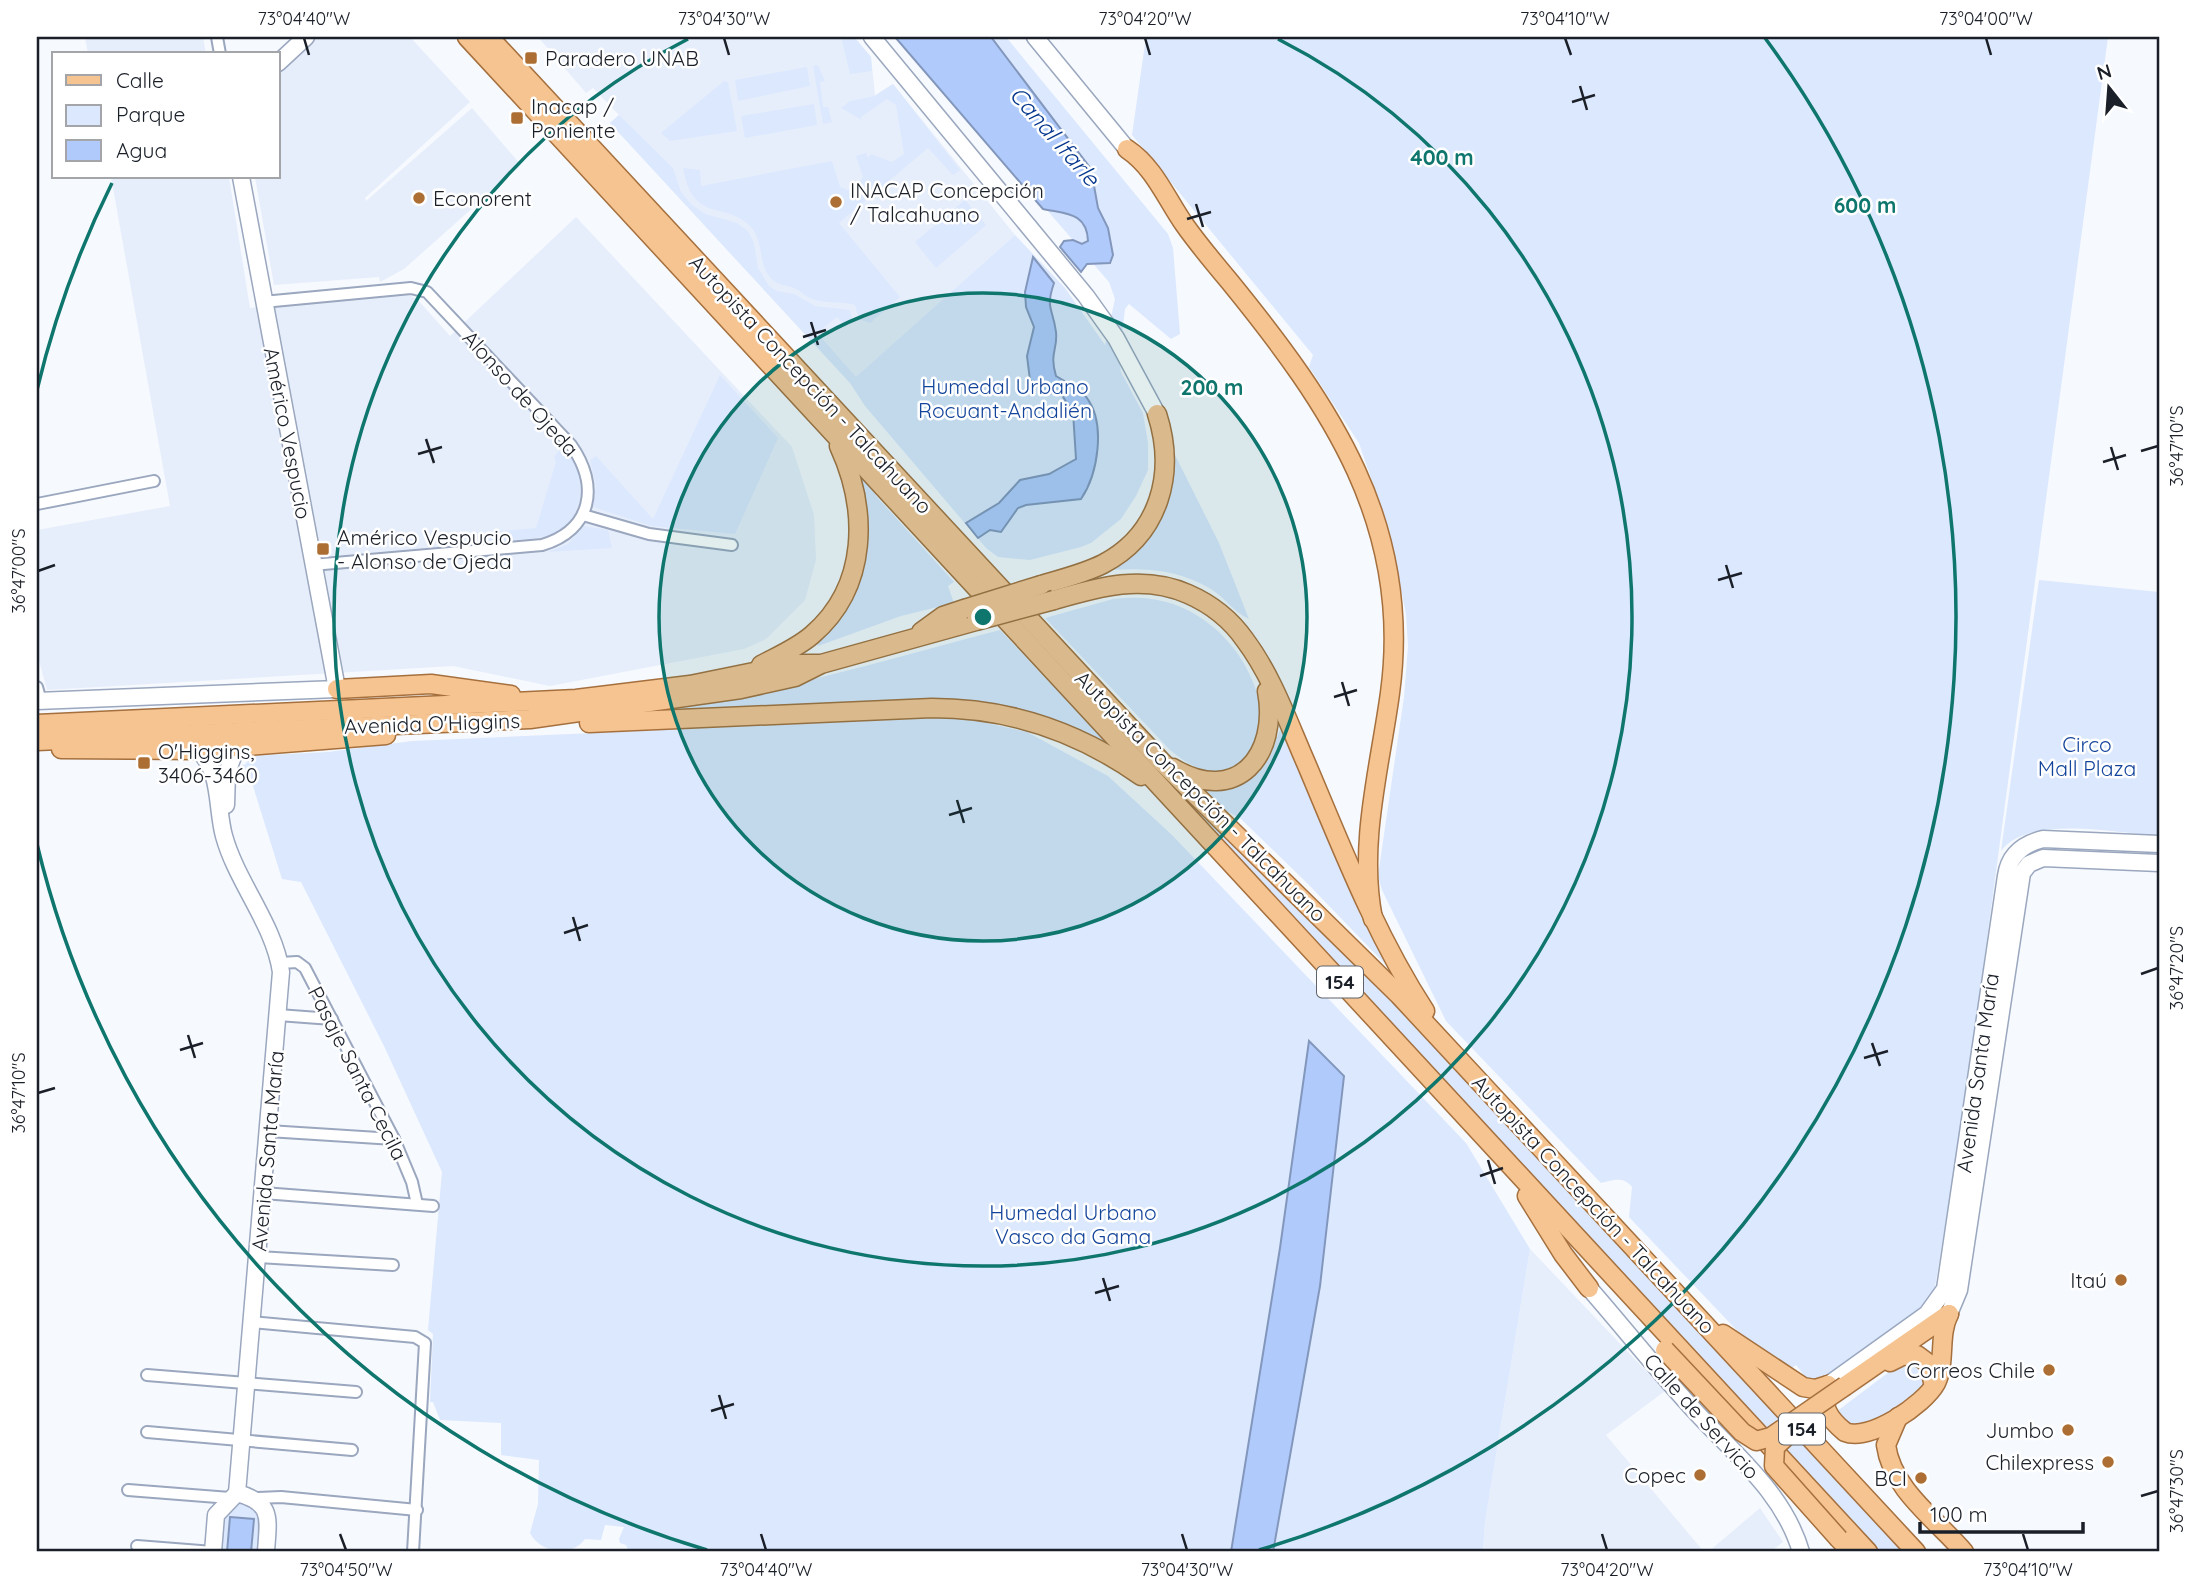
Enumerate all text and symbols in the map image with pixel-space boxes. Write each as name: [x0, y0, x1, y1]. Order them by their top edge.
text: 73°04'40"W: [258, 7, 350, 30]
text: 73°04'30"W: [678, 7, 770, 30]
text: 73°04'20"W: [1098, 7, 1192, 30]
text: 73°04'10"W: [1520, 7, 1610, 30]
text: 73°04'00"W: [1939, 7, 2033, 30]
place label: Paradero UNAB: [545, 45, 699, 71]
marker: Paradero UNAB: [523, 50, 539, 66]
legend: [52, 52, 280, 178]
north arrow: [2074, 52, 2144, 122]
text: N: [2094, 58, 2114, 85]
text: Calle: [116, 67, 164, 93]
water label: Canal Ifarle: [1004, 80, 1107, 193]
place label: Inacap / Poniente: [531, 93, 616, 143]
text: Parque: [116, 101, 185, 127]
marker: Inacap / Poniente: [509, 110, 525, 126]
text: Agua: [116, 137, 167, 163]
text: 400 m: [1410, 144, 1474, 170]
place label: INACAP Concepción / Talcahuano: [850, 177, 1044, 227]
place label: Econorent: [433, 185, 532, 211]
marker: Econorent: [411, 190, 427, 206]
text: 600 m: [1834, 192, 1896, 218]
marker: INACAP Concepción / Talcahuano: [828, 194, 844, 210]
street label: Autopista Concepción - Talcahuano: [684, 249, 938, 519]
street label: Alonso de Ojeda: [458, 325, 584, 461]
street label: Américo Vespucio: [259, 345, 317, 521]
park label: Humedal Urbano Rocuant-Andalién: [918, 373, 1092, 423]
text: 200 m: [1181, 374, 1243, 400]
text: 36°47'10"S: [2165, 405, 2188, 487]
place label: Américo Vespucio - Alonso de Ojeda: [337, 524, 512, 574]
text: 36°47'00"S: [7, 528, 30, 614]
marker: Américo Vespucio - Alonso de Ojeda: [315, 541, 331, 557]
centre of rings: [971, 605, 995, 629]
street label: Autopista Concepción - Talcahuano: [1070, 665, 1332, 927]
street label: Avenida O'Higgins: [344, 707, 520, 739]
park label: Circo Mall Plaza: [2038, 731, 2136, 781]
place label: O'Higgins, 3406-3460: [158, 738, 258, 788]
marker: O'Higgins, 3406-3460: [136, 755, 152, 771]
text: 36°47'20"S: [2165, 926, 2188, 1010]
road number: 154: [1317, 966, 1363, 998]
street label: Avenida Santa María: [1950, 972, 2004, 1174]
street label: Pasaje Santa Cecila: [303, 982, 413, 1164]
street label: Avenida Santa María: [245, 1050, 289, 1252]
text: 36°47'10"S: [7, 1052, 30, 1134]
street label: Autopista Concepción - Talcahuano: [1467, 1069, 1721, 1339]
park label: Humedal Urbano Vasco da Gama: [989, 1199, 1157, 1249]
place label: Itaú: [2070, 1267, 2107, 1293]
marker: Itaú: [2113, 1272, 2129, 1288]
street label: Calle de Servicio: [1639, 1348, 1765, 1484]
place label: Correos Chile: [1906, 1357, 2035, 1383]
marker: Correos Chile: [2041, 1362, 2057, 1378]
road number: 154: [1779, 1414, 1825, 1444]
place label: Jumbo: [1985, 1417, 2054, 1443]
marker: Jumbo: [2060, 1422, 2076, 1438]
place label: Chilexpress: [1985, 1449, 2094, 1475]
text: 36°47'30"S: [2165, 1449, 2188, 1533]
marker: Chilexpress: [2100, 1454, 2116, 1470]
place label: Copec: [1624, 1462, 1686, 1488]
place label: BCI: [1874, 1465, 1907, 1491]
marker: Copec: [1692, 1467, 1708, 1483]
marker: BCI: [1913, 1470, 1929, 1486]
scale bar: [1920, 1491, 2082, 1535]
text: 100 m: [1930, 1501, 1988, 1527]
text: 73°04'50"W: [299, 1558, 393, 1581]
text: 73°04'40"W: [720, 1558, 812, 1581]
text: 73°04'30"W: [1141, 1558, 1233, 1581]
text: 73°04'20"W: [1560, 1558, 1654, 1581]
text: 73°04'10"W: [1983, 1558, 2073, 1581]

